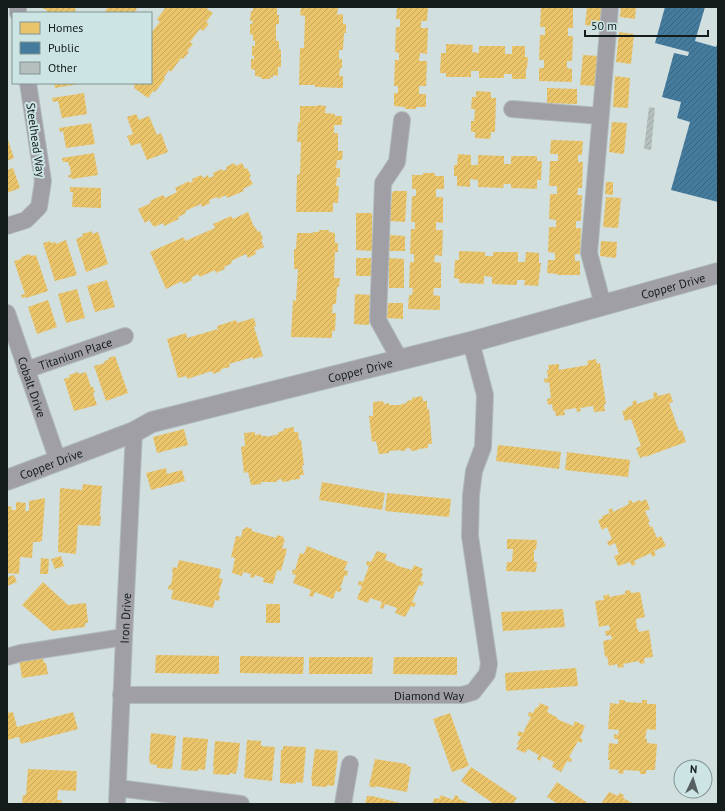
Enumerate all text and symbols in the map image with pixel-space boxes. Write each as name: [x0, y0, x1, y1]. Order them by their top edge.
legend: [12, 12, 152, 84]
scale bar: [585, 12, 708, 38]
text: 50 m: [591, 18, 617, 33]
text: Homes: [48, 20, 83, 35]
text: Public: [48, 40, 80, 55]
text: Other: [48, 60, 77, 75]
street label: Steelhead Way: [23, 102, 49, 179]
street label: Copper Drive: [639, 269, 707, 302]
street label: Titanium Place: [37, 334, 114, 373]
street label: Cobalt Drive: [15, 354, 50, 419]
street label: Copper Drive: [326, 354, 394, 385]
street label: Copper Drive: [17, 445, 85, 482]
street label: Iron Drive: [116, 592, 134, 644]
street label: Diamond Way: [394, 688, 465, 703]
north arrow: [673, 759, 713, 799]
text: N: [690, 762, 698, 776]

